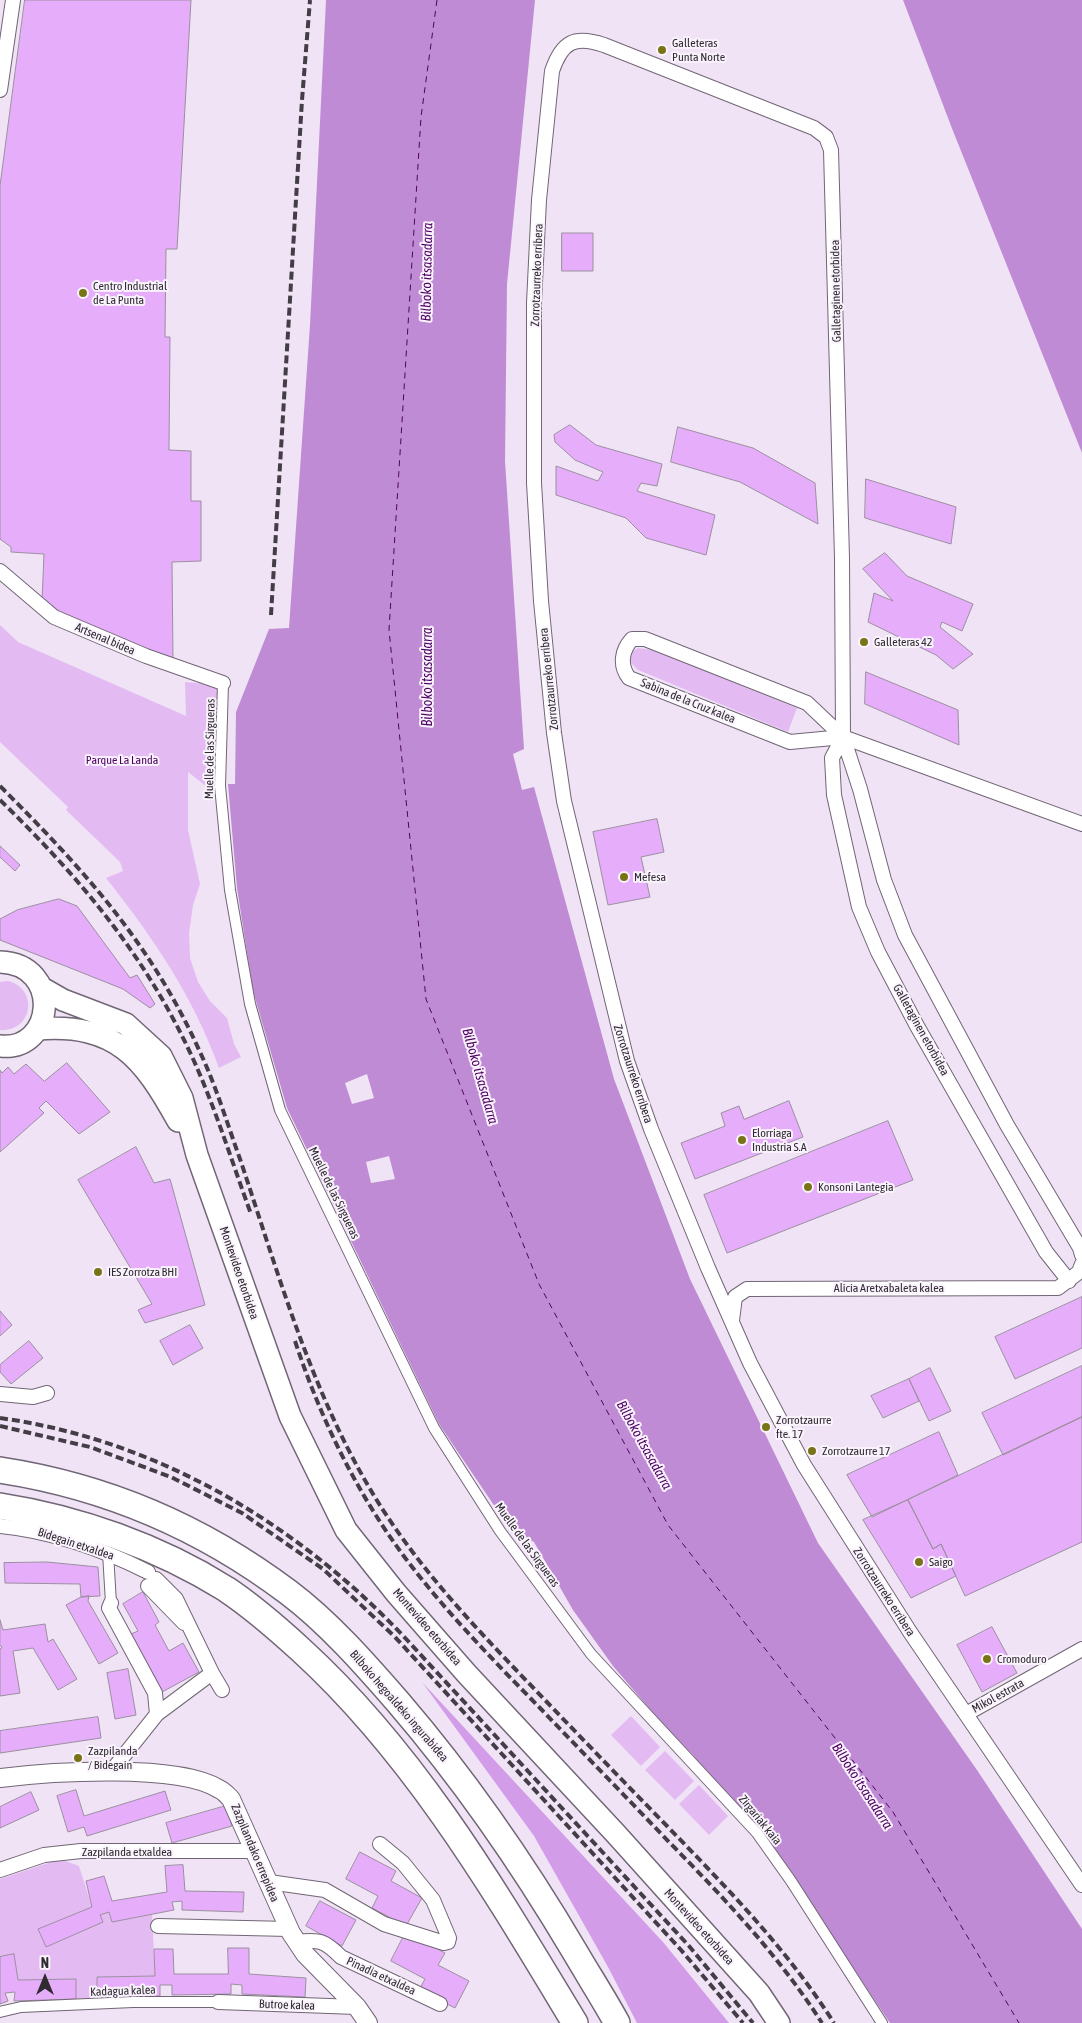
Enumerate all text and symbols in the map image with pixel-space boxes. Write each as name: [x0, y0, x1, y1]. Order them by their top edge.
place label: Galleteras Punta Norte: [672, 36, 725, 64]
marker: Galleteras Punta Norte: [656, 44, 668, 56]
water label: Bilboko itsasadarra: [418, 222, 436, 322]
street label: Zorrotzaurreko erribera: [528, 223, 546, 327]
street label: Galletaginen etorbidea: [828, 240, 844, 342]
place label: Centro Industrial de La Punta: [93, 279, 167, 307]
marker: Centro Industrial de La Punta: [77, 287, 89, 299]
street label: Artsenal bidea: [73, 620, 137, 658]
street label: Zorrotzaurreko erribera: [536, 627, 562, 731]
water label: Bilboko itsasadarra: [420, 628, 436, 726]
place label: Galleteras 42: [874, 635, 932, 649]
marker: Galleteras 42: [858, 636, 870, 648]
street label: Sabina de la Cruz kalea: [639, 675, 737, 727]
street label: Muelle de las Sirgueras: [202, 699, 218, 799]
park label: Parque La Landa: [86, 753, 158, 767]
place label: Mefesa: [634, 870, 666, 884]
marker: Mefesa: [618, 871, 630, 883]
street label: Galletaginen etorbidea: [890, 982, 952, 1078]
street label: Zorrotzaurreko erribera: [610, 1023, 656, 1125]
water label: Bilboko itsasadarra: [458, 1026, 502, 1126]
place label: Elorriaga Industria S.A: [752, 1126, 807, 1154]
marker: Elorriaga Industria S.A: [736, 1134, 748, 1146]
street label: Muelle de las Sirgueras: [305, 1145, 363, 1241]
place label: Konsoni Lantegia: [818, 1180, 894, 1194]
marker: Konsoni Lantegia: [802, 1181, 814, 1193]
street label: Montevideo etorbidea: [216, 1225, 262, 1321]
place label: IES Zorrotza BHI: [108, 1265, 177, 1279]
marker: IES Zorrotza BHI: [92, 1266, 104, 1278]
street label: Alicia Aretxabaleta kalea: [834, 1281, 944, 1295]
water label: Bilboko itsasadarra: [613, 1398, 675, 1492]
place label: Zorrotzaurre fte. 17: [776, 1413, 831, 1441]
marker: Zorrotzaurre fte. 17: [760, 1421, 772, 1433]
place label: Zorrotzaurre 17: [822, 1444, 890, 1458]
marker: Zorrotzaurre 17: [806, 1445, 818, 1457]
street label: Muelle de las Sirgueras: [492, 1500, 562, 1590]
street label: Bidegain etxaldea: [36, 1525, 116, 1563]
street label: Zorrotzaurreko erribera: [850, 1545, 918, 1639]
place label: Saigo: [929, 1555, 953, 1569]
marker: Saigo: [913, 1556, 925, 1568]
street label: Montevideo etorbidea: [390, 1586, 464, 1668]
street label: Bilboko hegoaldeko ingurabidea: [347, 1647, 451, 1765]
place label: Cromoduro: [997, 1652, 1047, 1666]
marker: Cromoduro: [981, 1653, 993, 1665]
street label: Mikol estrata: [969, 1676, 1027, 1716]
water label: Bilboko itsasadarra: [828, 1740, 896, 1832]
place label: Zazpilanda / Bidegain: [88, 1744, 138, 1772]
marker: Zazpilanda / Bidegain: [72, 1752, 84, 1764]
street label: Zirgariak kaia: [736, 1792, 784, 1848]
street label: Zazpilandako errepidea: [228, 1802, 282, 1904]
street label: Zazpilanda etxaldea: [82, 1845, 172, 1859]
street label: Montevideo etorbidea: [661, 1886, 737, 1968]
north arrow: [20, 1953, 70, 2003]
street label: Pinadia etxaldea: [344, 1954, 418, 1998]
text: N: [41, 1955, 49, 1971]
street label: Kadagua kalea: [90, 1983, 156, 1999]
street label: Butroe kalea: [259, 1997, 315, 2013]

